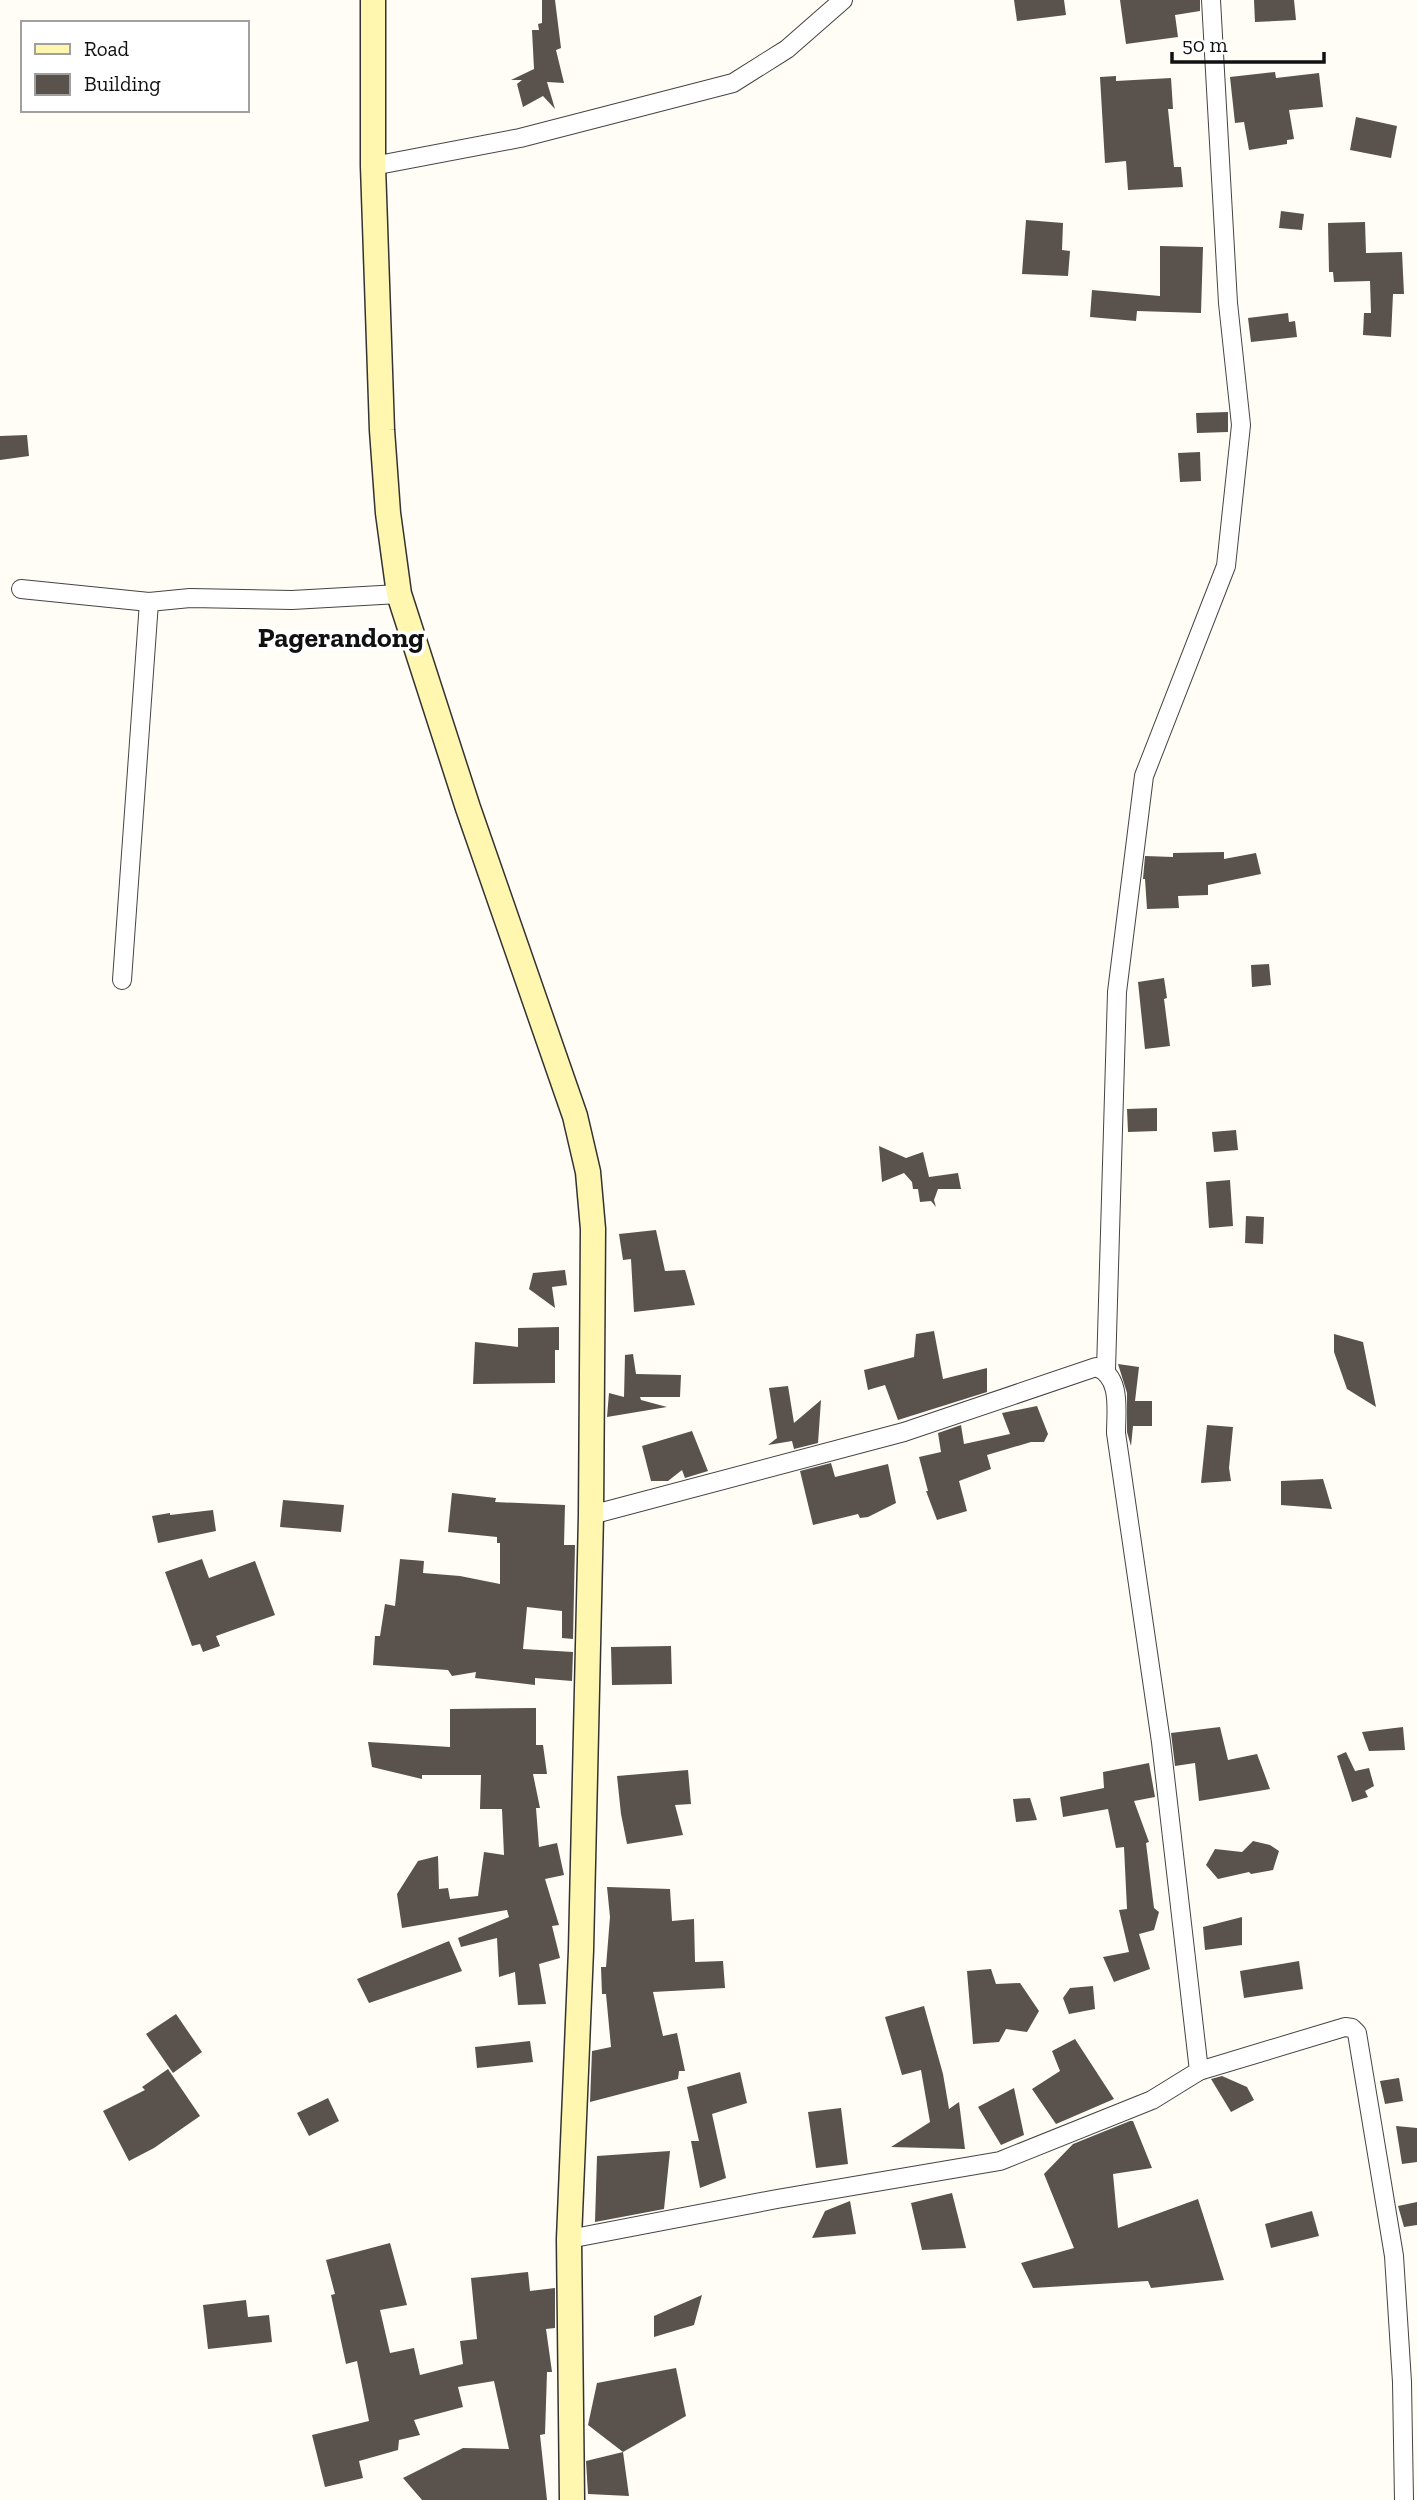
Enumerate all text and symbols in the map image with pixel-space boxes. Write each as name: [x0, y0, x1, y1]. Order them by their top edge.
legend: [21, 21, 248, 112]
scale bar: [1172, 21, 1324, 65]
text: 50 m: [1182, 32, 1228, 57]
text: Road: [84, 36, 130, 61]
text: Building: [84, 71, 161, 96]
district label: Pagerandong: [258, 621, 424, 654]

